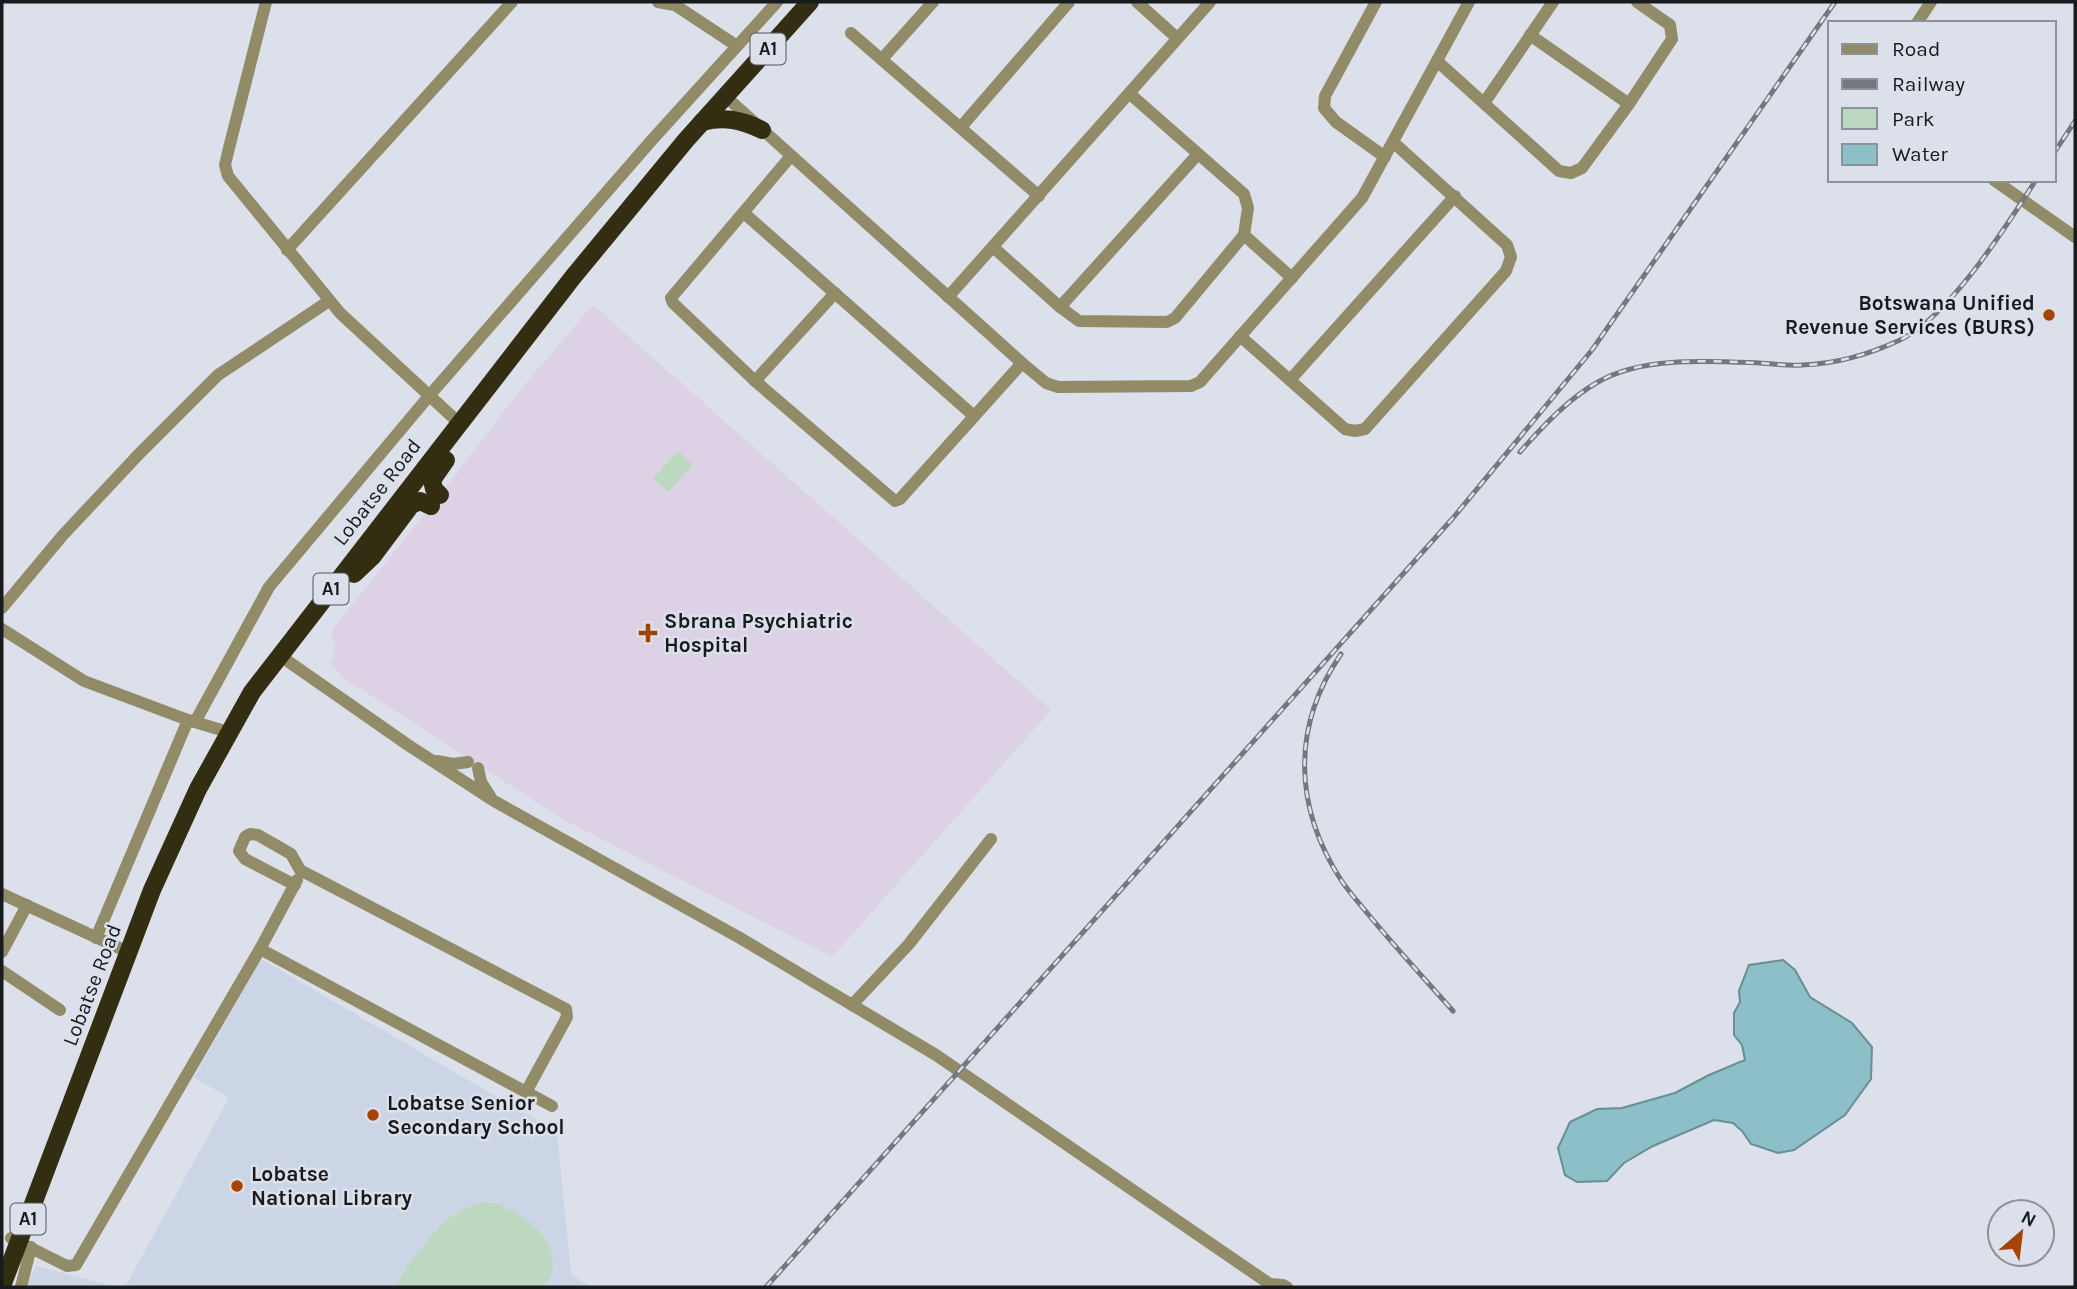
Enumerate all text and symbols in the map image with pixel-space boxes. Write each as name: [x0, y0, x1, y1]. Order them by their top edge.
legend: [1828, 21, 2056, 182]
road number: A1: [750, 34, 786, 64]
text: Road: [1892, 37, 1940, 61]
text: Railway: [1892, 72, 1965, 96]
text: Park: [1892, 107, 1935, 131]
text: Water: [1892, 142, 1948, 166]
place label: Botswana Unified Revenue Services (BURS): [1785, 291, 2035, 339]
marker: Botswana Unified Revenue Services (BURS): [2041, 307, 2057, 323]
street label: Lobatse Road: [328, 434, 426, 550]
road number: A1: [314, 574, 348, 604]
place label: Sbrana Psychiatric Hospital: [664, 609, 853, 657]
marker: Sbrana Psychiatric Hospital: [638, 623, 658, 643]
street label: Lobatse Road: [58, 921, 126, 1049]
place label: Lobatse Senior Secondary School: [387, 1091, 565, 1139]
marker: Lobatse Senior Secondary School: [365, 1107, 381, 1123]
place label: Lobatse National Library: [251, 1162, 412, 1210]
marker: Lobatse National Library: [229, 1178, 245, 1194]
north arrow: [1986, 1198, 2056, 1268]
road number: A1: [10, 1204, 46, 1234]
text: N: [2017, 1206, 2040, 1232]

